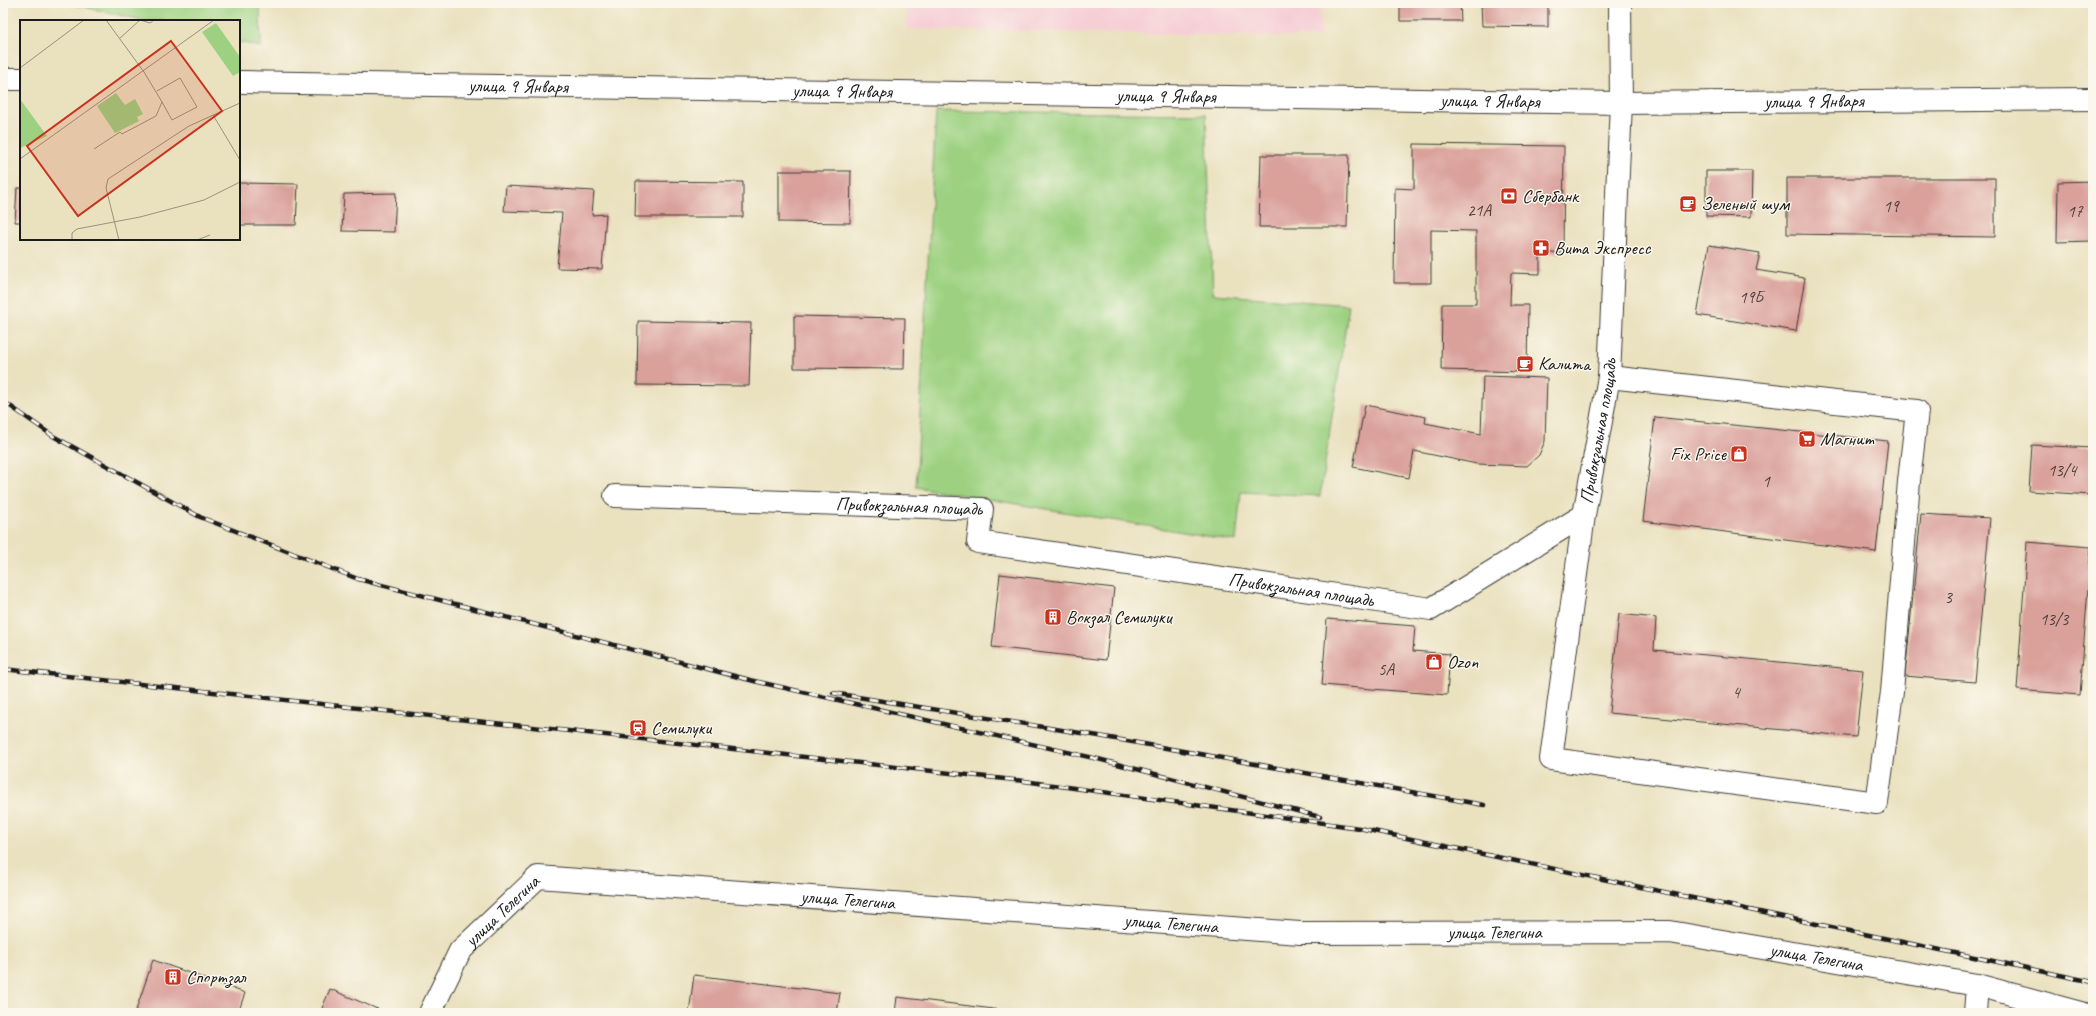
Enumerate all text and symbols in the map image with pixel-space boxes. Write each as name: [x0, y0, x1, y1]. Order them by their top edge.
inset map: [20, 20, 240, 240]
street label: улица 9 Января: [467, 73, 570, 99]
street label: улица 9 Января: [791, 78, 894, 104]
street label: улица 9 Января: [1115, 83, 1218, 109]
street label: улица 9 Января: [1439, 88, 1542, 114]
street label: улица 9 Января: [1763, 89, 1866, 114]
place label: Сбербанк: [1522, 184, 1580, 208]
bank icon: Сбербанк: [1499, 186, 1519, 206]
place label: Зеленый шум: [1701, 192, 1791, 216]
cafe icon: Зеленый шум: [1678, 194, 1698, 214]
house number: 19: [1883, 196, 1900, 217]
house number: 21А: [1467, 200, 1492, 221]
house number: 17: [2067, 201, 2084, 222]
place label: Вита Экспресс: [1554, 236, 1652, 260]
pharmacy icon: Вита Экспресс: [1531, 238, 1551, 258]
house number: 19Б: [1739, 287, 1766, 308]
place label: Калита: [1538, 352, 1592, 376]
cafe icon: Калита: [1515, 354, 1535, 374]
street label: Привокзальная площадь: [1574, 357, 1622, 506]
place label: Магнит: [1820, 427, 1875, 451]
supermarket icon: Магнит: [1797, 429, 1817, 449]
place label: Fix Price: [1670, 442, 1728, 466]
shop icon: Fix Price: [1729, 444, 1749, 464]
house number: 13/4: [2048, 460, 2079, 481]
house number: 1: [1762, 471, 1771, 492]
street label: Привокзальная площадь: [835, 492, 984, 521]
street label: Привокзальная площадь: [1227, 567, 1376, 613]
house number: 3: [1944, 587, 1953, 608]
place label: Вокзал Семилуки: [1066, 605, 1174, 629]
building icon: Вокзал Семилуки: [1043, 607, 1063, 627]
house number: 13/3: [2040, 609, 2070, 630]
place label: Ozon: [1447, 650, 1479, 674]
shop icon: Ozon: [1424, 652, 1444, 672]
house number: 5А: [1378, 659, 1396, 680]
house number: 4: [1732, 682, 1742, 703]
place label: Семилуки: [651, 716, 712, 740]
station icon: Семилуки: [628, 718, 648, 738]
street label: улица Телегина: [459, 869, 546, 953]
street label: улица Телегина: [799, 884, 897, 915]
street label: улица Телегина: [1122, 908, 1220, 939]
street label: улица Телегина: [1446, 920, 1543, 945]
street label: улица Телегина: [1767, 937, 1867, 977]
place label: Спортзал: [186, 965, 247, 989]
building icon: Спортзал: [163, 967, 183, 987]

